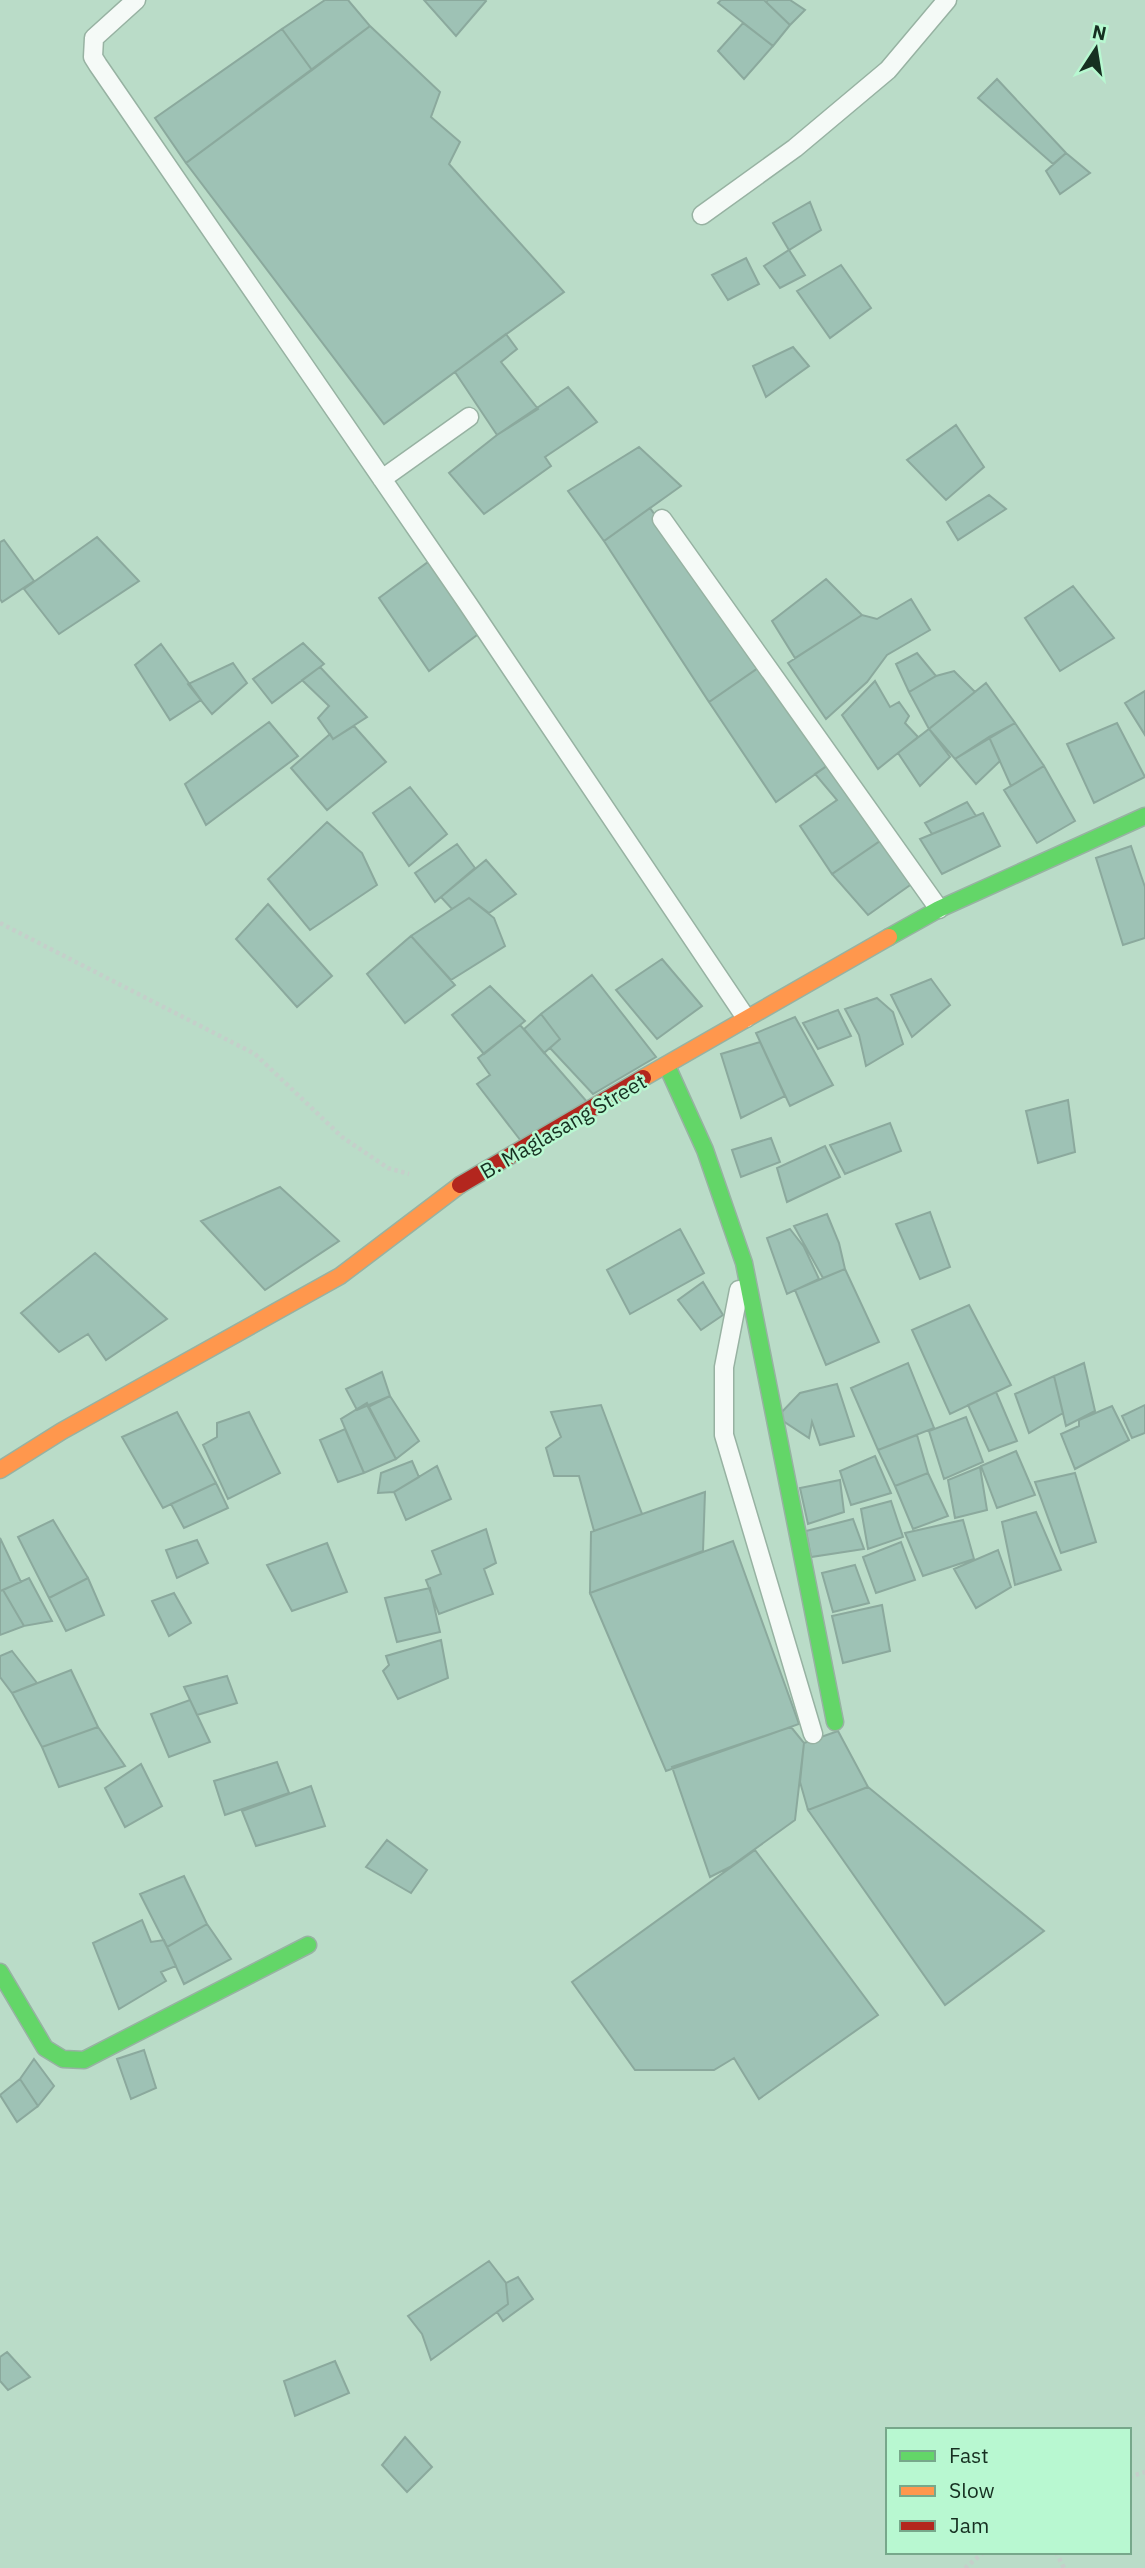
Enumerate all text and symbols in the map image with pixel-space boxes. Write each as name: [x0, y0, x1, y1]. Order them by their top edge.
north arrow: [1061, 14, 1131, 84]
text: N: [1090, 19, 1109, 46]
street label: B. Maglasang Street: [475, 1067, 651, 1185]
legend: [886, 2428, 1131, 2554]
text: Fast: [949, 2441, 989, 2469]
text: Slow: [949, 2476, 995, 2504]
text: Jam: [949, 2511, 989, 2539]

